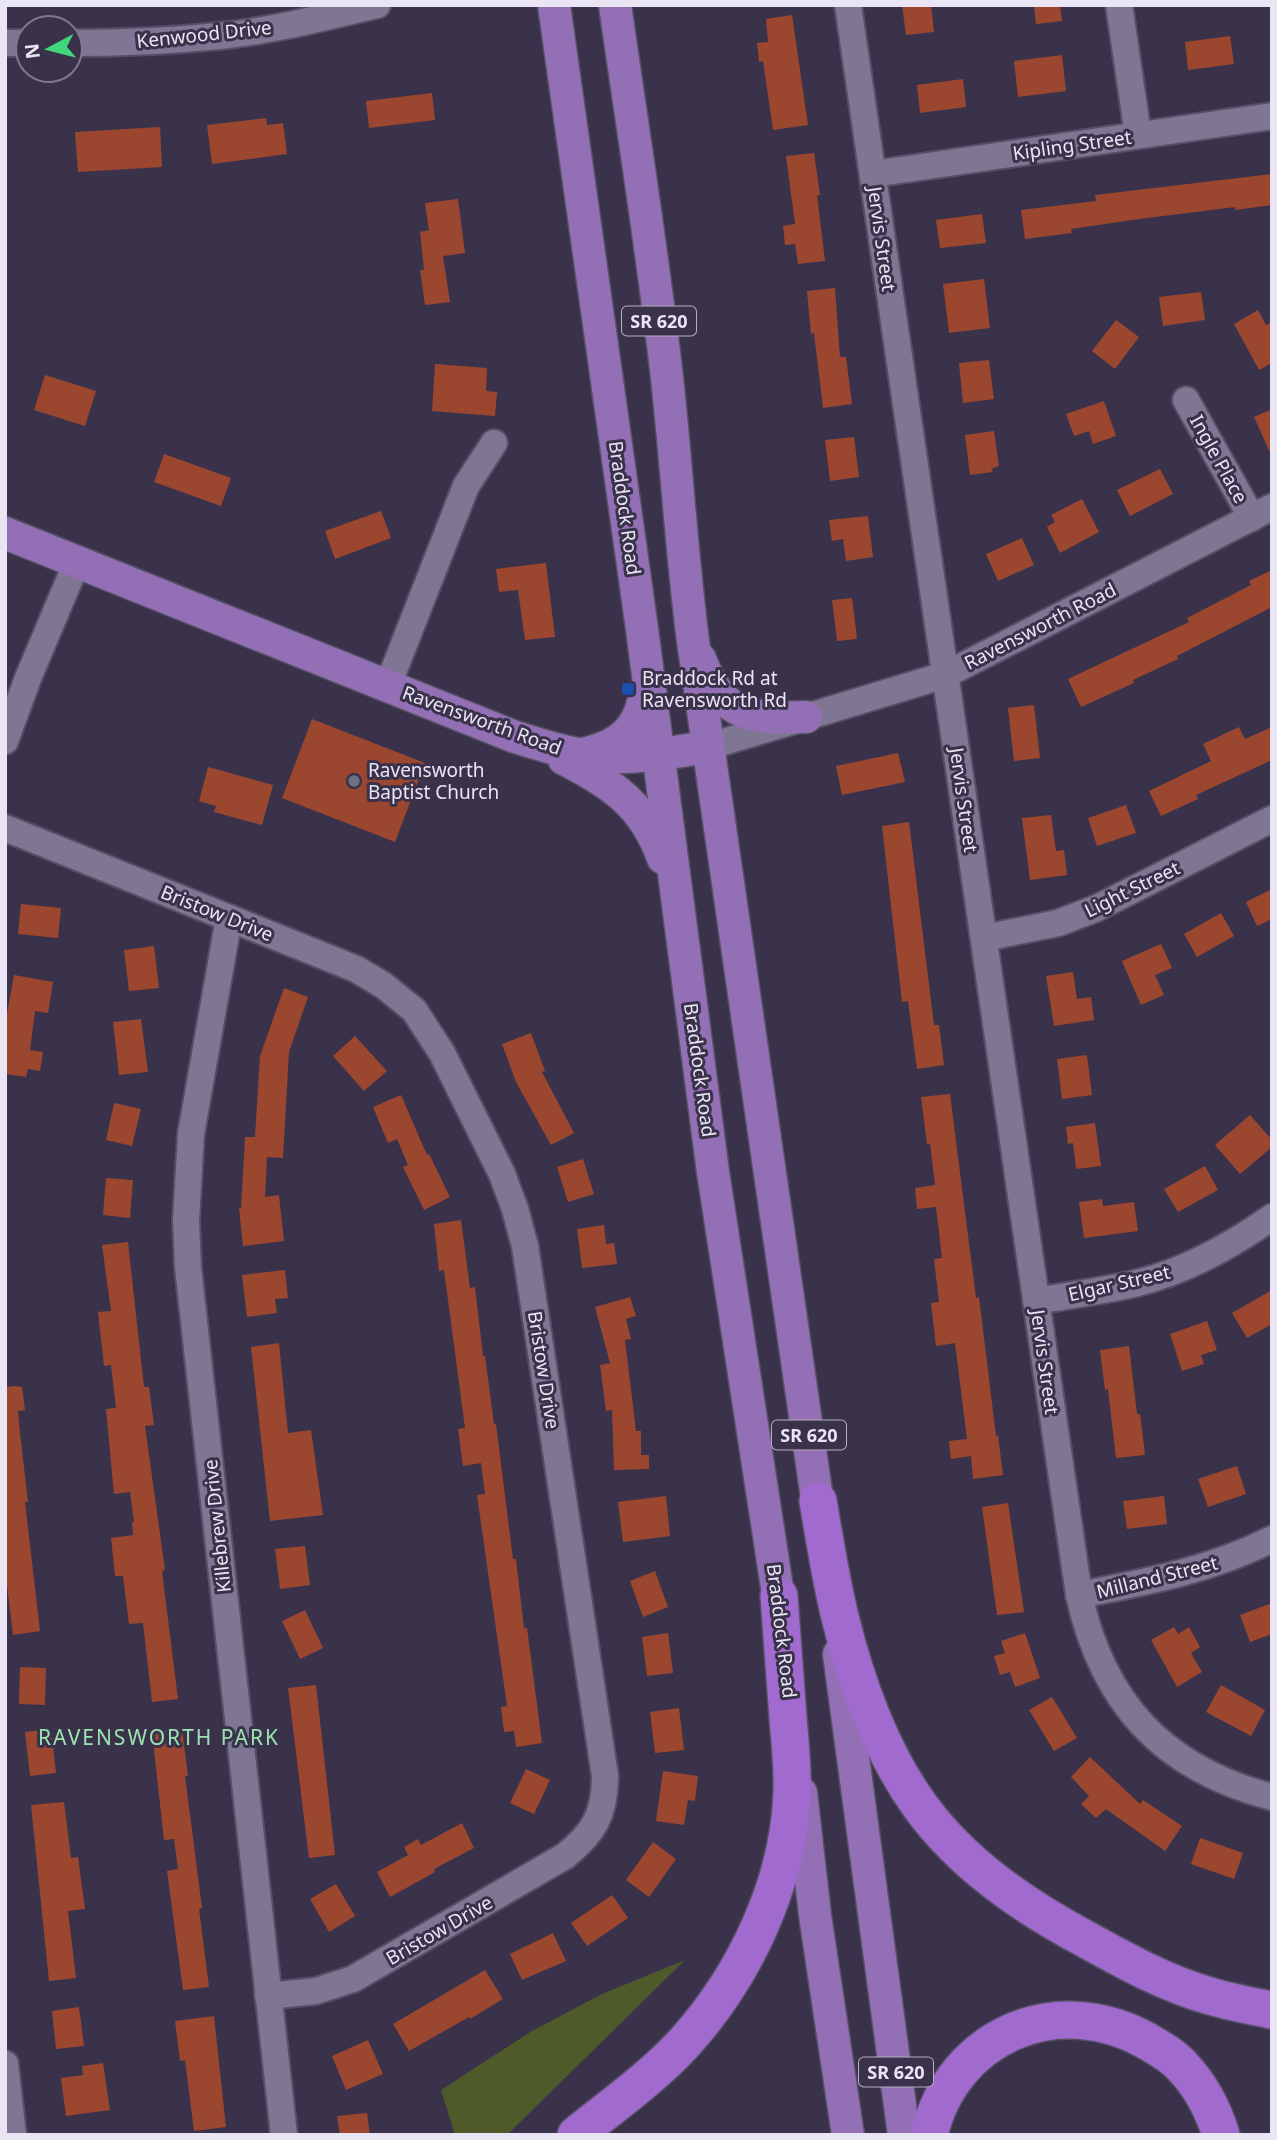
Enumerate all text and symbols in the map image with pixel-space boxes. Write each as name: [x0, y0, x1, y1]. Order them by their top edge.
north arrow: [14, 14, 84, 84]
street label: Kenwood Drive: [135, 14, 273, 54]
text: N: [18, 42, 46, 60]
street label: Kipling Street: [1011, 124, 1133, 166]
street label: Jervis Street: [862, 183, 902, 293]
road number: SR 620: [622, 306, 696, 335]
street label: Ingle Place: [1184, 410, 1254, 508]
street label: Braddock Road: [603, 439, 647, 577]
street label: Ravensworth Road: [960, 576, 1120, 676]
place label: Braddock Rd at Ravensworth Rd: [642, 665, 787, 713]
street label: Ravensworth Road: [399, 679, 565, 761]
marker: Braddock Rd at Ravensworth Rd: [620, 681, 636, 697]
street label: Jervis Street: [944, 744, 984, 854]
place label: Ravensworth Baptist Church: [368, 757, 499, 805]
marker: Ravensworth Baptist Church: [346, 773, 362, 789]
street label: Light Street: [1080, 855, 1184, 923]
street label: Bristow Drive: [157, 879, 277, 947]
street label: Braddock Road: [678, 1001, 722, 1139]
street label: Elgar Street: [1066, 1259, 1173, 1307]
street label: Jervis Street: [1025, 1306, 1065, 1416]
street label: Bristow Drive: [522, 1309, 566, 1431]
road number: SR 620: [772, 1420, 846, 1450]
street label: Killebrew Drive: [197, 1458, 237, 1594]
street label: Milland Street: [1094, 1549, 1220, 1605]
street label: Braddock Road: [761, 1562, 803, 1700]
district label: RAVENSWORTH PARK: [38, 1723, 280, 1751]
street label: Bristow Drive: [381, 1889, 497, 1971]
road number: SR 620: [859, 2058, 933, 2086]

